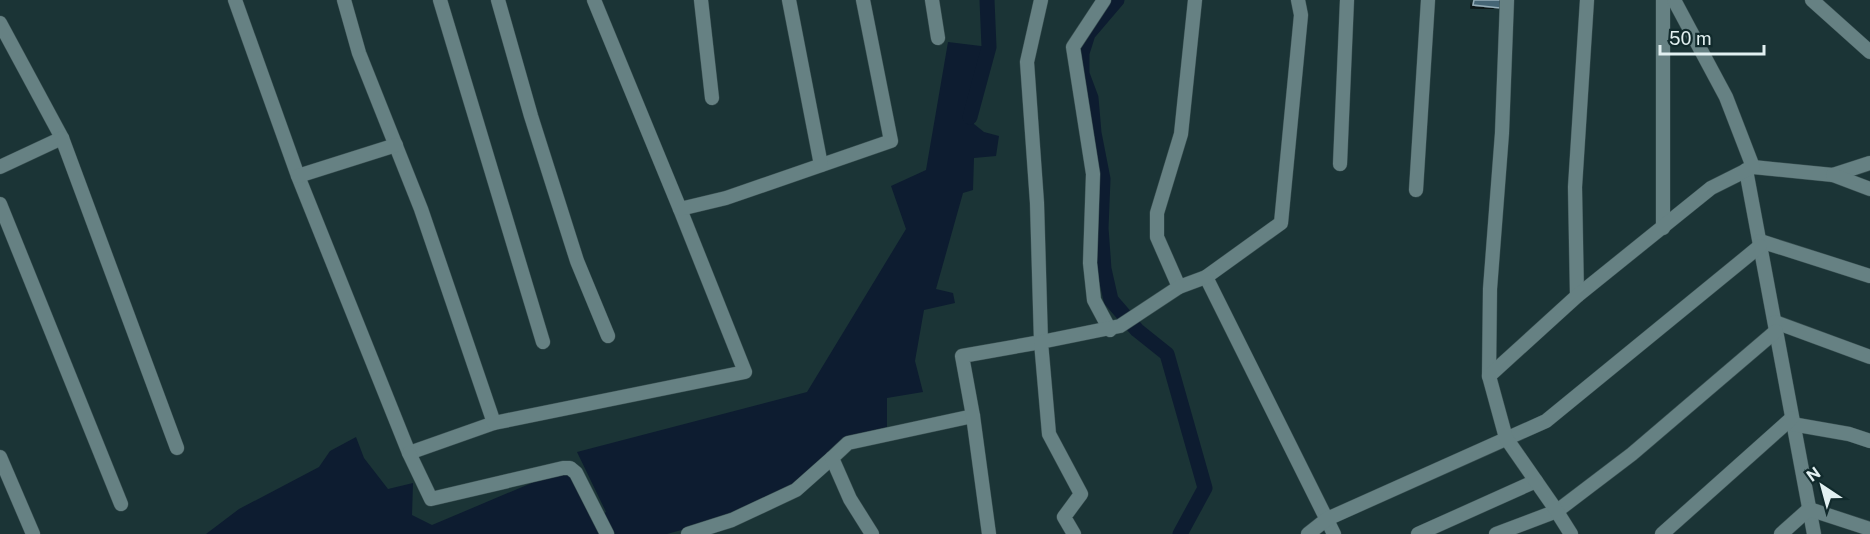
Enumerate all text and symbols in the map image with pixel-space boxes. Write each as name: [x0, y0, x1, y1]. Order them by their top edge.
scale bar: [1660, 18, 1764, 56]
text: 50 m: [1669, 28, 1712, 49]
north arrow: [1792, 456, 1852, 516]
text: N: [1803, 463, 1824, 486]

